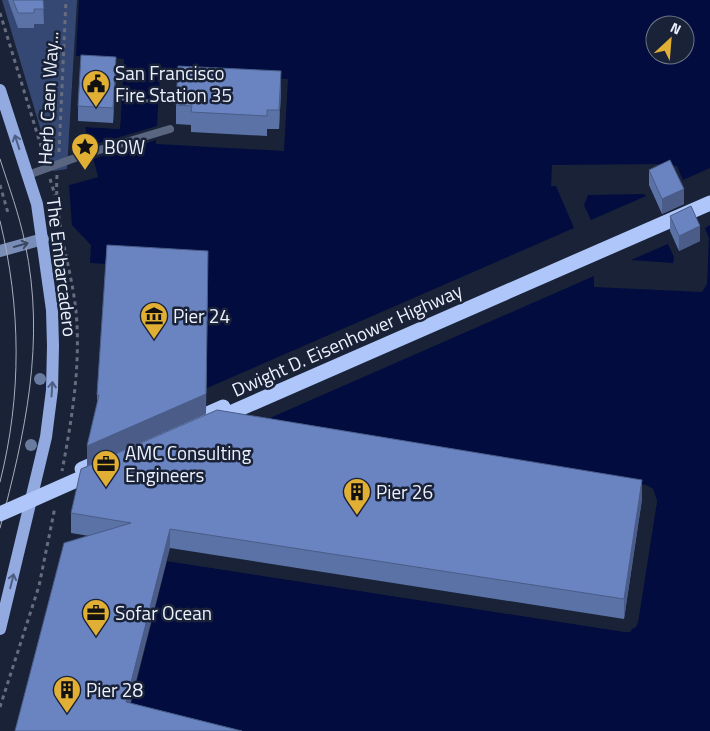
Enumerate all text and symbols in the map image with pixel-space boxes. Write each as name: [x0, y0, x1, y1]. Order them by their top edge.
north arrow: [645, 15, 695, 65]
text: N: [667, 16, 685, 39]
street label: Herb Caen Way...: [30, 30, 65, 165]
place label: San Francisco Fire Station 35: [115, 58, 232, 109]
public building icon: San Francisco Fire Station 35: [81, 69, 111, 108]
place icon: BOW: [70, 132, 100, 171]
place label: BOW: [104, 132, 145, 161]
one-way arrow: [12, 135, 21, 150]
street label: The Embarcadero: [40, 196, 85, 338]
one-way arrow: [13, 240, 29, 250]
street label: Dwight D. Eisenhower Highway: [227, 275, 467, 404]
museum icon: Pier 24: [139, 301, 169, 340]
place label: Pier 24: [173, 301, 230, 330]
one-way arrow: [47, 381, 56, 397]
place label: AMC Consulting Engineers: [125, 438, 252, 489]
office icon: AMC Consulting Engineers: [91, 449, 121, 488]
building icon: Pier 26: [342, 477, 372, 516]
place label: Pier 26: [376, 477, 433, 506]
one-way arrow: [8, 574, 17, 590]
office icon: Sofar Ocean: [81, 598, 111, 637]
place label: Sofar Ocean: [115, 598, 212, 627]
building icon: Pier 28: [52, 675, 82, 714]
place label: Pier 28: [86, 675, 143, 704]

